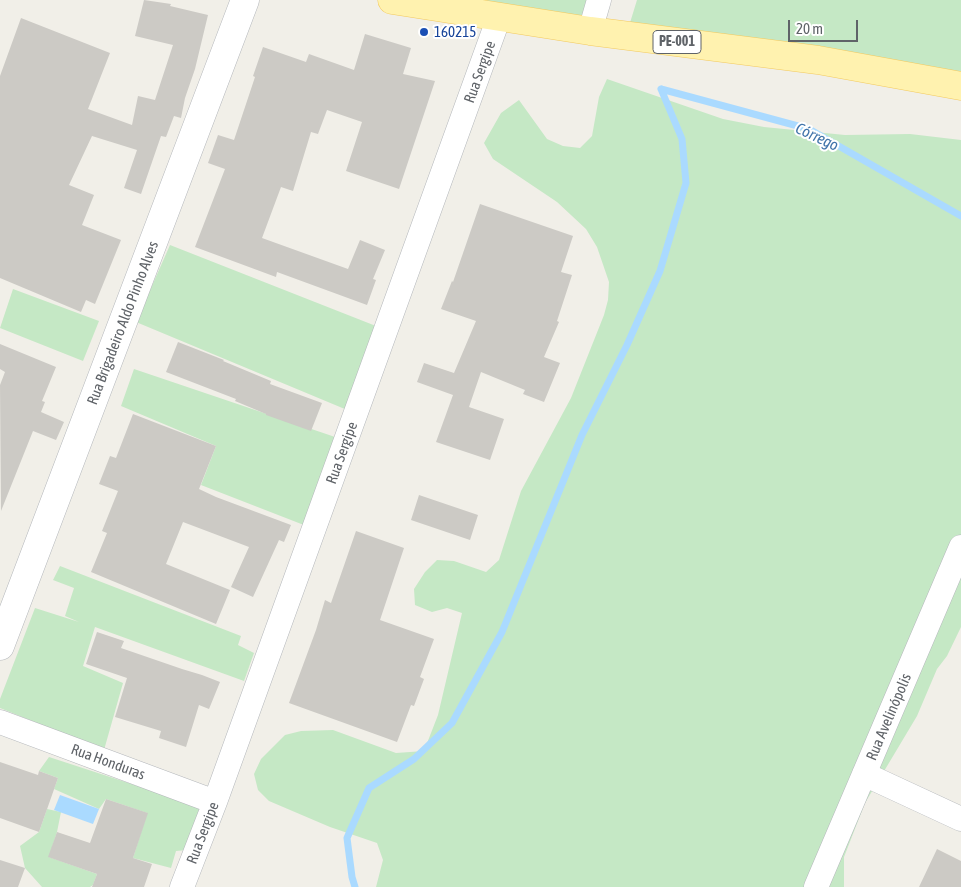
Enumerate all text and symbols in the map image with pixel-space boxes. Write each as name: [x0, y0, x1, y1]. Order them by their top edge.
scale bar: [791, 10, 861, 42]
text: 20 m: [796, 20, 823, 37]
place label: 160215: [434, 23, 476, 41]
marker: 160215: [418, 26, 430, 38]
road number: PE-001: [653, 31, 701, 54]
street label: Rua Sergipe: [460, 39, 500, 105]
water label: Córrego: [792, 119, 842, 155]
street label: Rua Brigadeiro Aldo Pinho Alves: [83, 239, 163, 407]
street label: Rua Sergipe: [322, 420, 362, 486]
street label: Rua Avelinópolis: [863, 671, 915, 763]
street label: Rua Honduras: [68, 740, 148, 784]
street label: Rua Sergipe: [183, 800, 223, 866]

